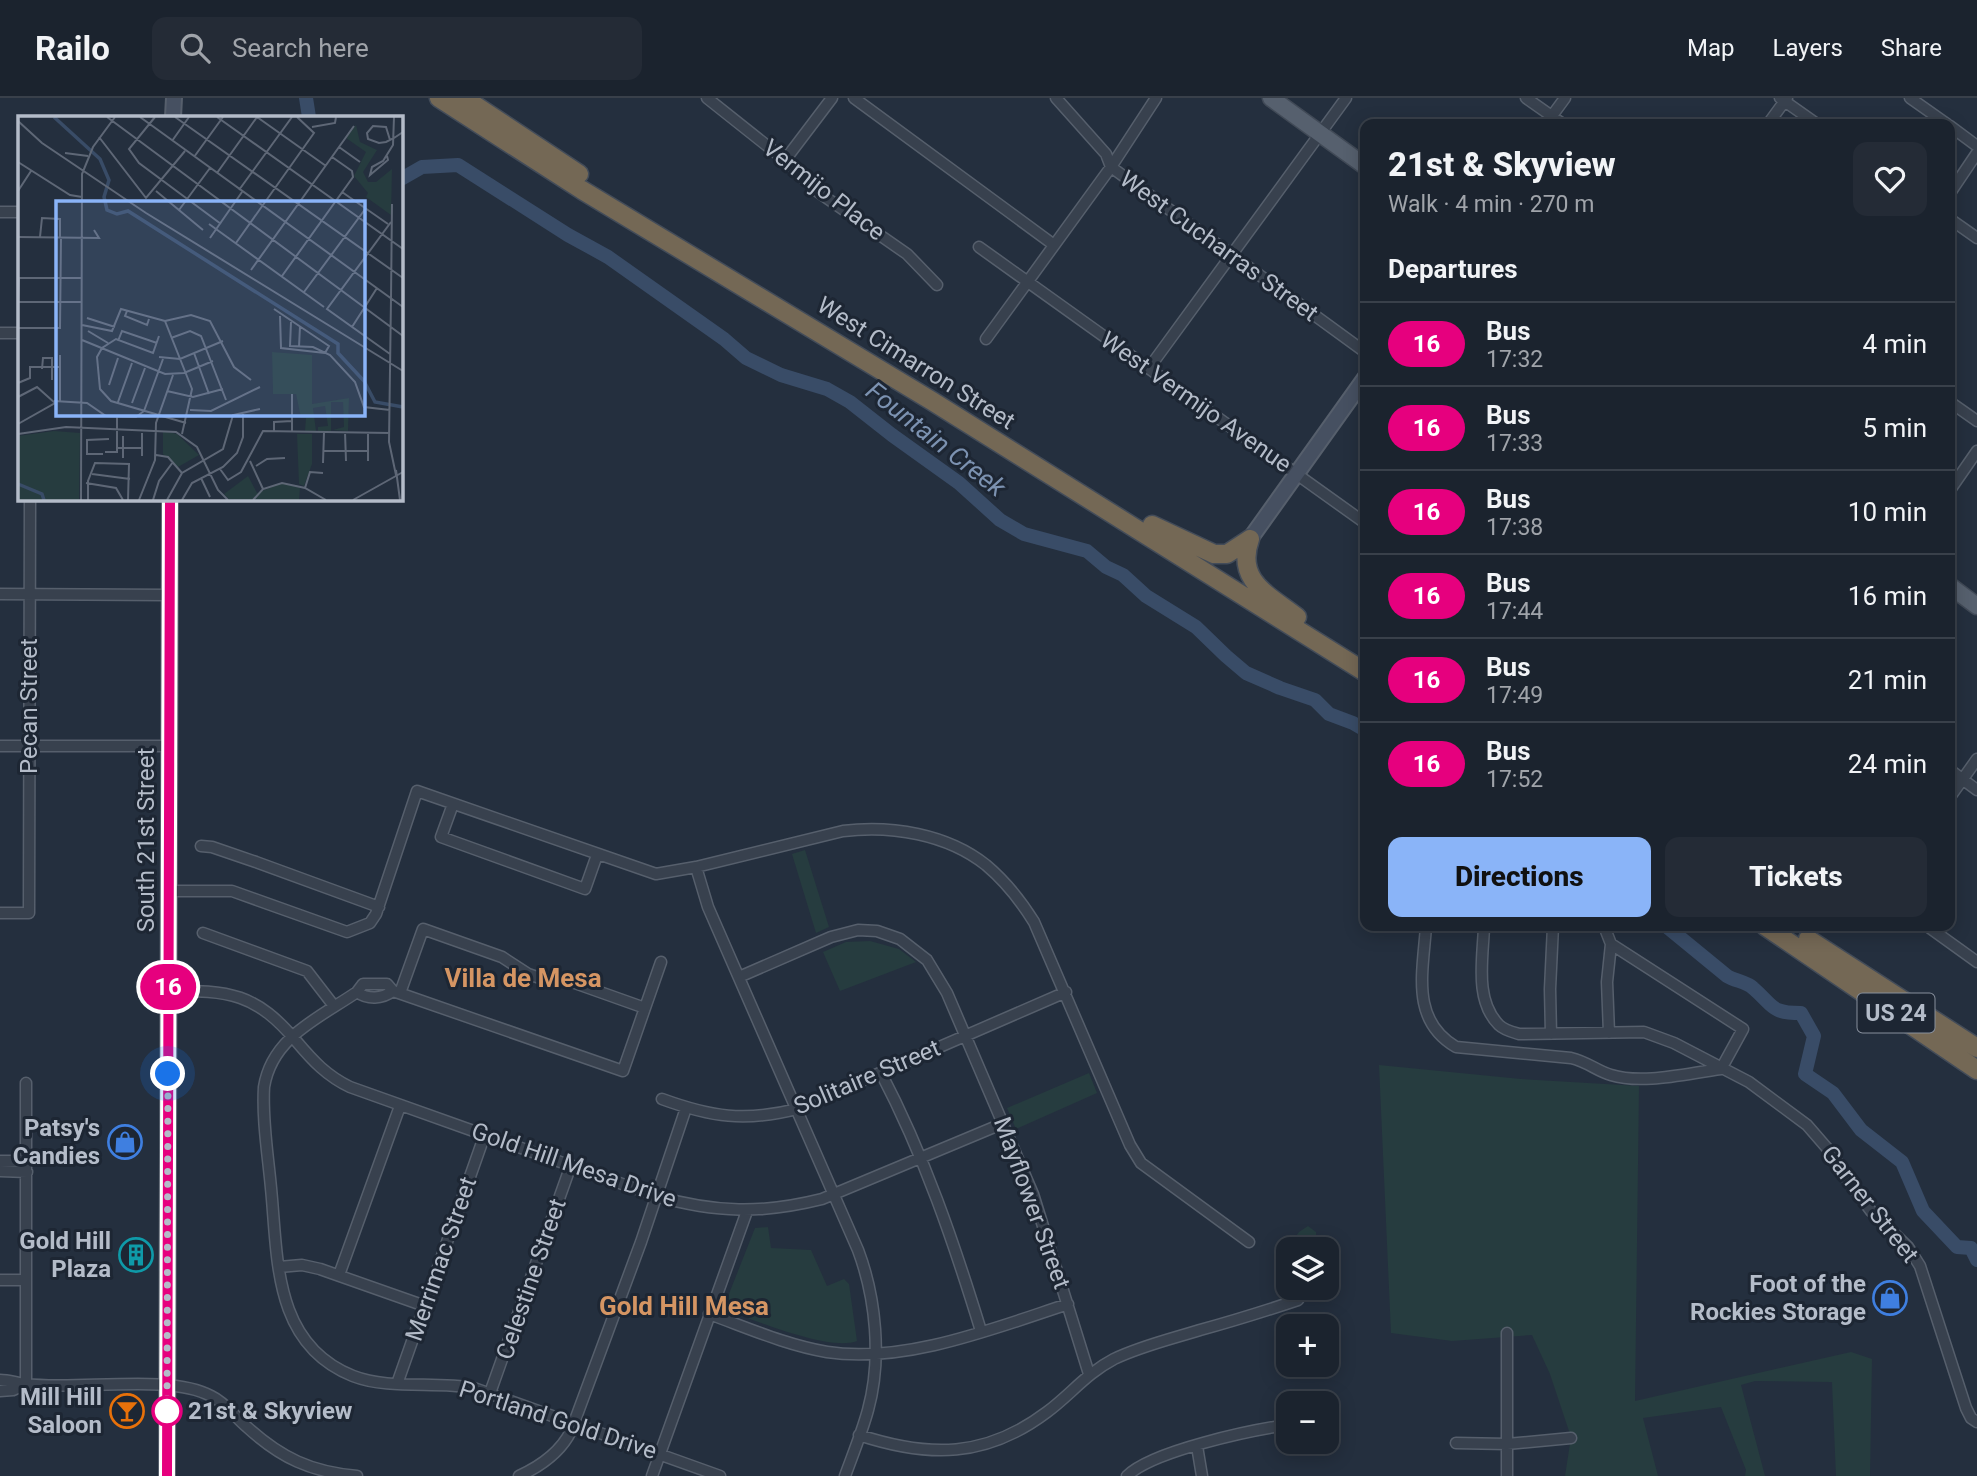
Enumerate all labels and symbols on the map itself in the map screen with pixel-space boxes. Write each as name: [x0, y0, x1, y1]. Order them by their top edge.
inset map: [18, 116, 402, 500]
street label: Vermijo Place: [757, 134, 891, 246]
street label: West Cucharras Street: [1114, 165, 1324, 327]
street label: West Cimarron Street: [812, 291, 1020, 435]
street label: West Vermijo Avenue: [1095, 326, 1297, 478]
water label: Fountain Creek: [860, 375, 1013, 503]
street label: Pecan Street: [15, 638, 43, 774]
street label: South 21st Street: [132, 748, 160, 932]
district label: Villa de Mesa: [444, 963, 602, 993]
line badge: 16: [136, 964, 200, 1010]
road number: US 24: [1857, 994, 1934, 1032]
street label: Solitaire Street: [790, 1034, 945, 1120]
your location: [150, 1056, 185, 1091]
street label: Mayflower Street: [988, 1113, 1076, 1293]
place label: Patsy's Candies: [13, 1114, 100, 1170]
street label: Gold Hill Mesa Drive: [468, 1117, 680, 1213]
shop icon: Patsy's Candies: [106, 1123, 144, 1161]
street label: Garner Street: [1816, 1140, 1925, 1268]
street label: Merrimac Street: [400, 1173, 482, 1345]
street label: Celestine Street: [490, 1195, 572, 1363]
place label: Gold Hill Plaza: [19, 1227, 111, 1283]
building icon: Gold Hill Plaza: [117, 1236, 155, 1274]
place label: Foot of the Rockies Storage: [1690, 1270, 1866, 1326]
shop icon: Foot of the Rockies Storage: [1871, 1279, 1909, 1317]
district label: Gold Hill Mesa: [599, 1291, 769, 1321]
street label: Portland Gold Drive: [456, 1375, 660, 1465]
place label: Mill Hill Saloon: [20, 1383, 102, 1439]
bar icon: Mill Hill Saloon: [108, 1392, 146, 1430]
marker: 21st & Skyview: [152, 1396, 182, 1426]
place label: 21st & Skyview: [188, 1397, 353, 1425]

